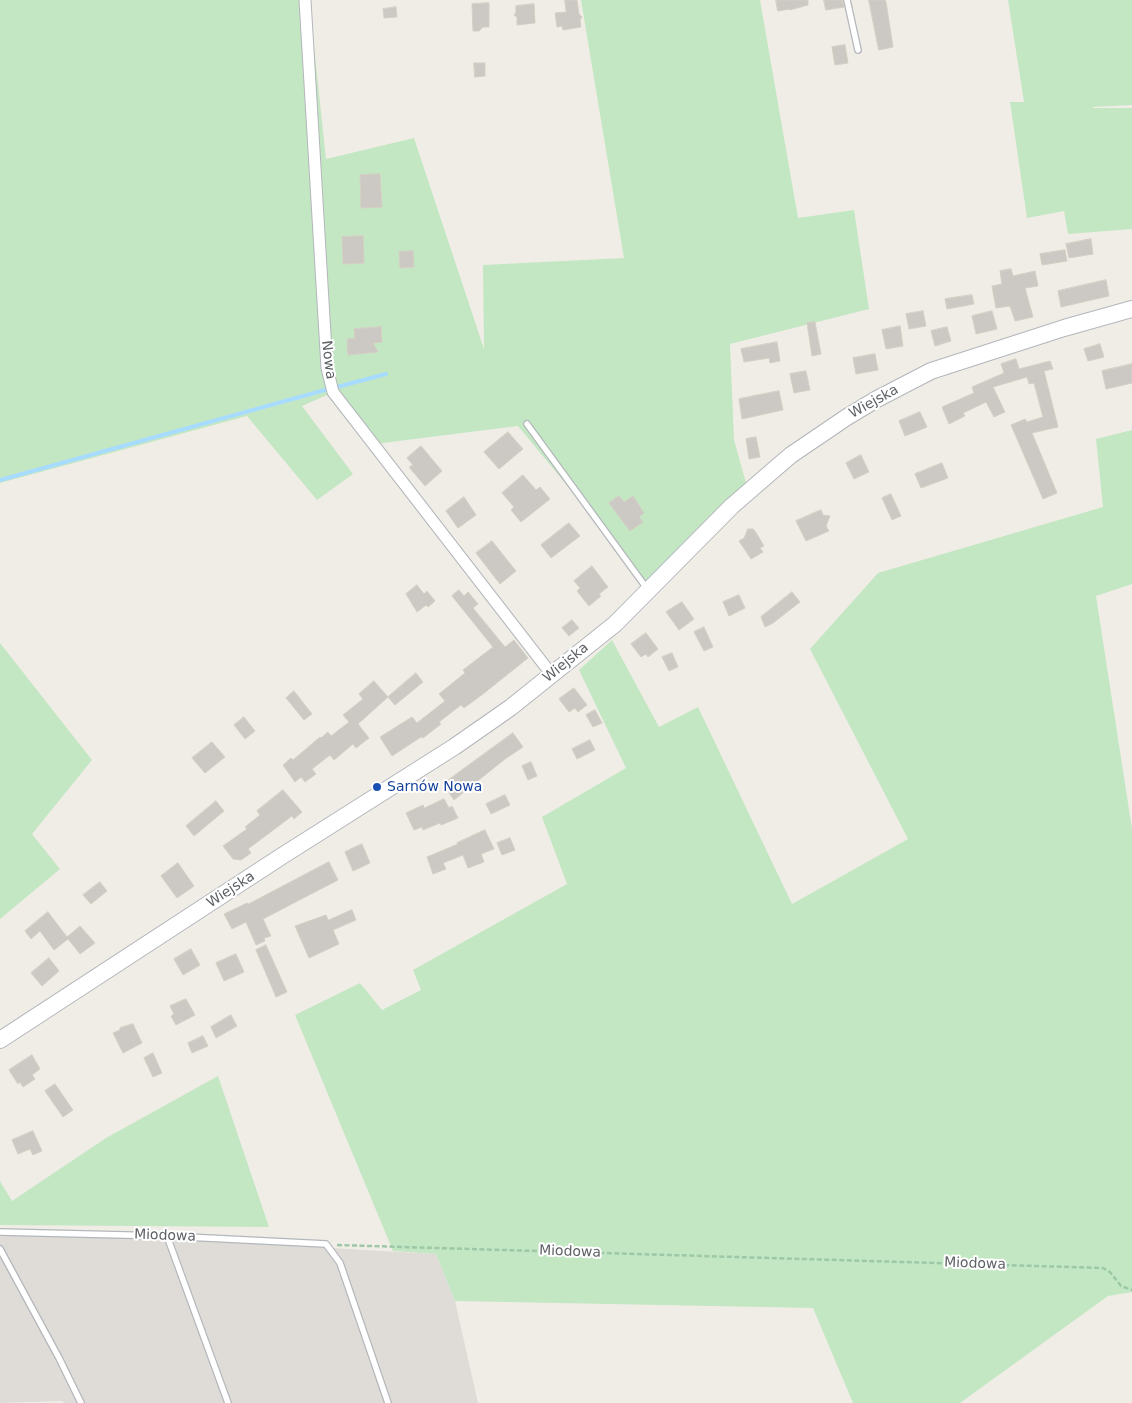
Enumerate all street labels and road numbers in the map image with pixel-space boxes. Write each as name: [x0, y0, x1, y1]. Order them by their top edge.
street label: Nowa: [317, 340, 339, 380]
street label: Wiejska: [846, 382, 902, 422]
street label: Wiejska: [540, 640, 592, 686]
street label: Wiejska: [204, 868, 258, 912]
street label: Miodowa: [134, 1227, 196, 1245]
street label: Miodowa: [539, 1243, 601, 1261]
street label: Miodowa: [944, 1255, 1006, 1273]

